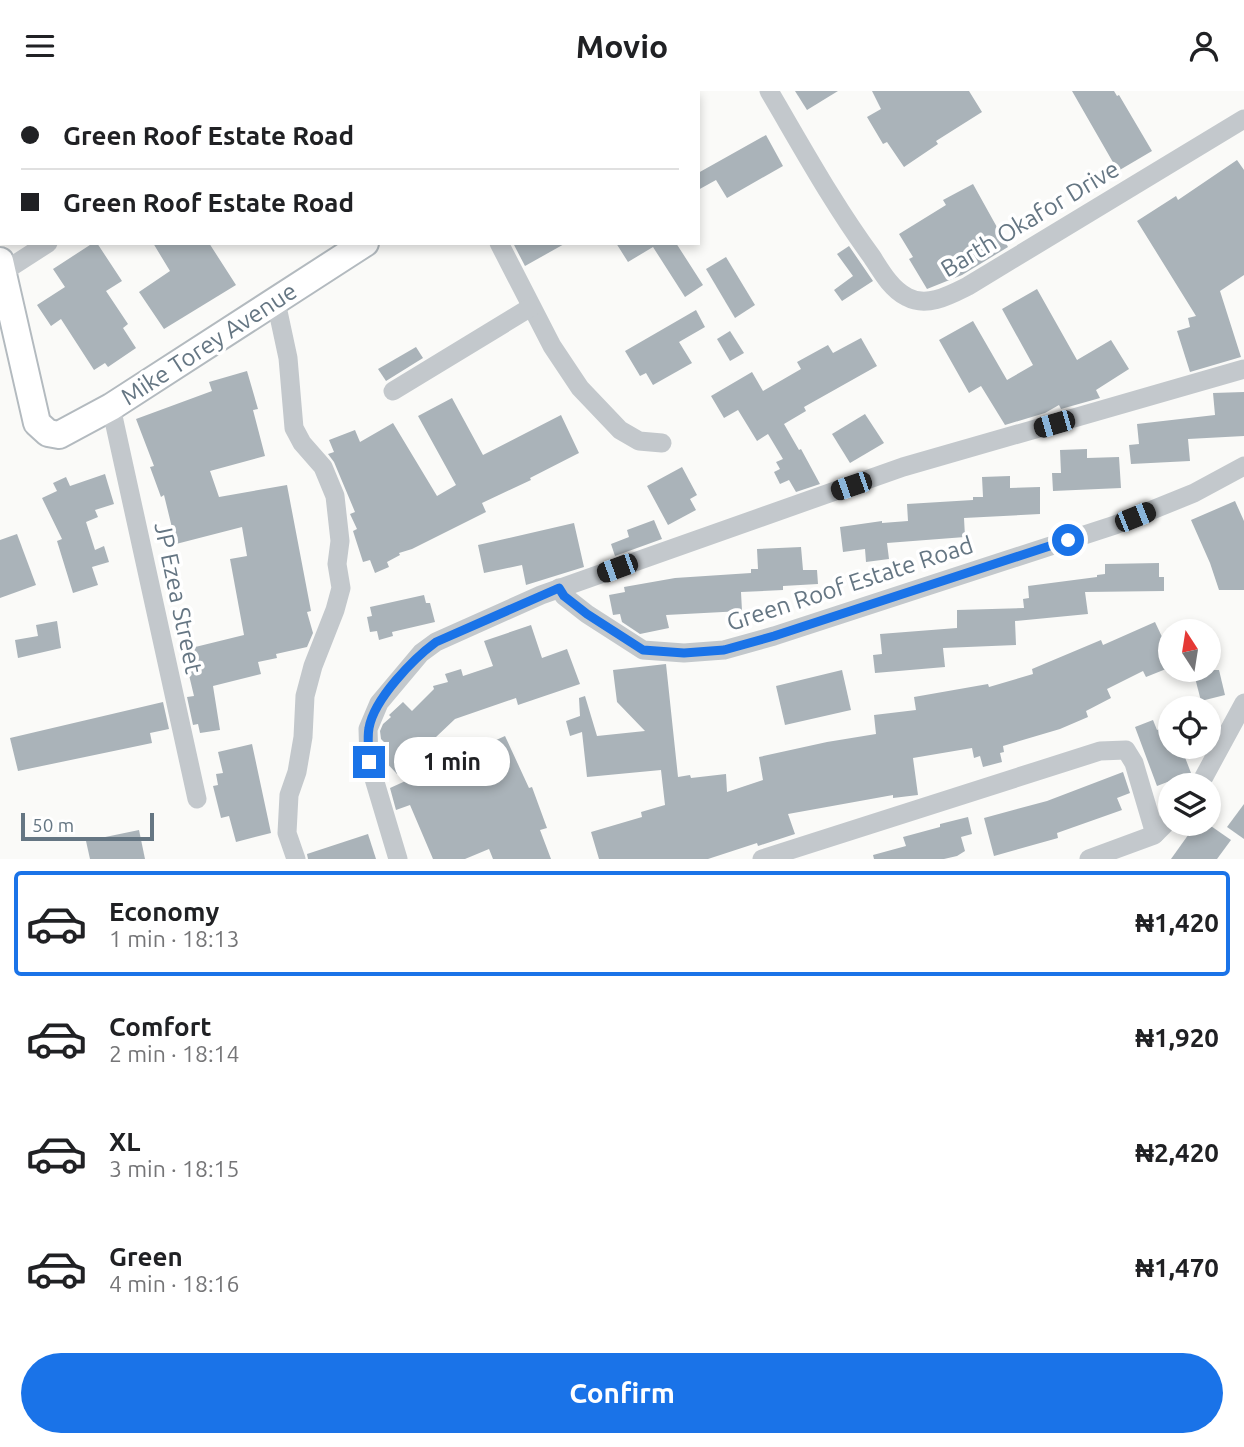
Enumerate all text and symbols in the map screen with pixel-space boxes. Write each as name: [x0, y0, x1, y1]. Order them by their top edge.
icon: menu: [21, 27, 59, 65]
icon: person: [1185, 27, 1223, 65]
text: Movio: [576, 28, 668, 64]
text: Green Roof Estate Road: [63, 121, 354, 150]
street label: Barth Okafor Drive: [936, 155, 1124, 282]
text: Green Roof Estate Road: [63, 188, 354, 217]
street label: Mike Torey Avenue: [116, 277, 301, 410]
car: [1031, 408, 1078, 440]
car: [828, 469, 875, 503]
car: [1112, 499, 1159, 535]
street label: JP Ezea Street: [149, 520, 208, 677]
route start: [1052, 524, 1084, 556]
street label: Green Roof Estate Road: [723, 531, 976, 636]
car: [594, 551, 641, 585]
north arrow: [1158, 619, 1222, 683]
map controls: [1158, 619, 1221, 836]
button: locate: [1158, 696, 1221, 759]
callout: 1 min: [394, 737, 509, 787]
route end: [353, 746, 385, 778]
text: 1 min: [423, 749, 481, 774]
button: layers: [1158, 773, 1221, 836]
scale bar: [21, 810, 154, 842]
text: 50 m: [32, 814, 74, 836]
icon: car: [25, 892, 88, 955]
text: Economy: [109, 897, 219, 926]
text: ₦1,420: [1135, 908, 1219, 937]
text: 1 min · 18:13: [109, 926, 240, 951]
icon: car: [25, 1007, 88, 1070]
text: Comfort: [109, 1012, 212, 1041]
text: ₦1,920: [1135, 1023, 1219, 1052]
text: 2 min · 18:14: [109, 1041, 240, 1066]
icon: car: [25, 1122, 88, 1185]
text: XL: [109, 1127, 140, 1156]
text: ₦2,420: [1135, 1138, 1219, 1167]
text: 3 min · 18:15: [109, 1156, 240, 1181]
icon: car: [25, 1237, 88, 1300]
text: Green: [109, 1242, 183, 1271]
text: ₦1,470: [1135, 1253, 1219, 1282]
text: 4 min · 18:16: [109, 1271, 240, 1296]
button: Confirm: [21, 1353, 1223, 1433]

